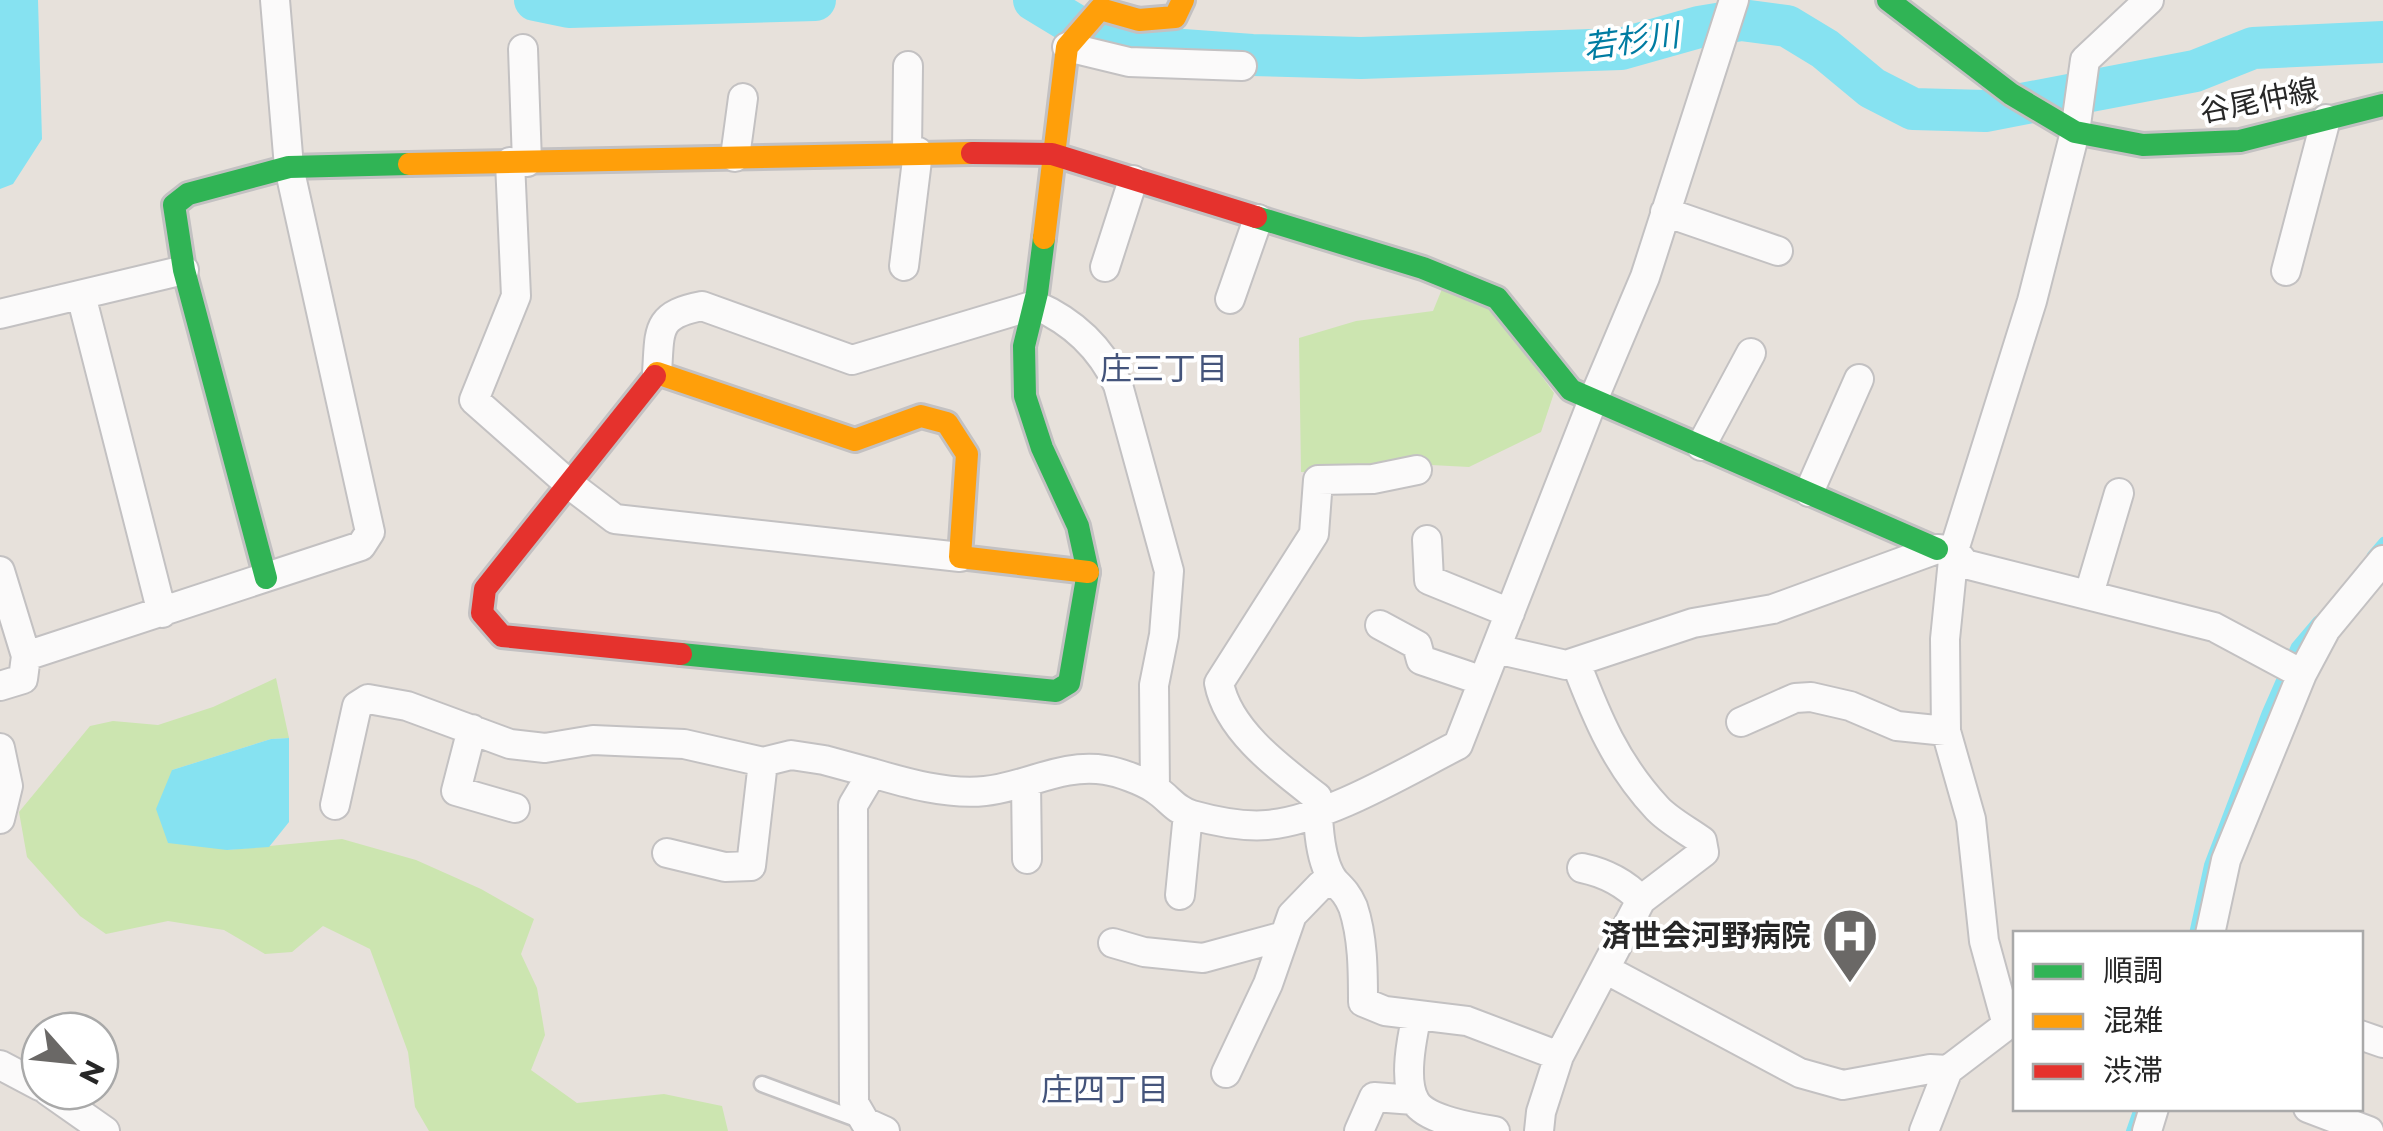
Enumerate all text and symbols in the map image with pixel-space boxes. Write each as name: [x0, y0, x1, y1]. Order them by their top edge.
water label: 若杉川: [1581, 14, 1684, 66]
street label: 谷尾仲線: [2196, 71, 2321, 130]
district label: 庄三丁目: [1100, 349, 1228, 388]
hospital icon: 済世会河野病院: [1820, 906, 1880, 985]
place label: 済世会河野病院: [1601, 917, 1811, 954]
legend: [2013, 931, 2363, 1111]
text: 順調: [2103, 952, 2163, 989]
text: 混雑: [2103, 1002, 2163, 1039]
north arrow: [20, 1011, 120, 1111]
text: 渋滞: [2103, 1052, 2163, 1089]
text: N: [72, 1055, 113, 1090]
district label: 庄四丁目: [1041, 1070, 1169, 1109]

